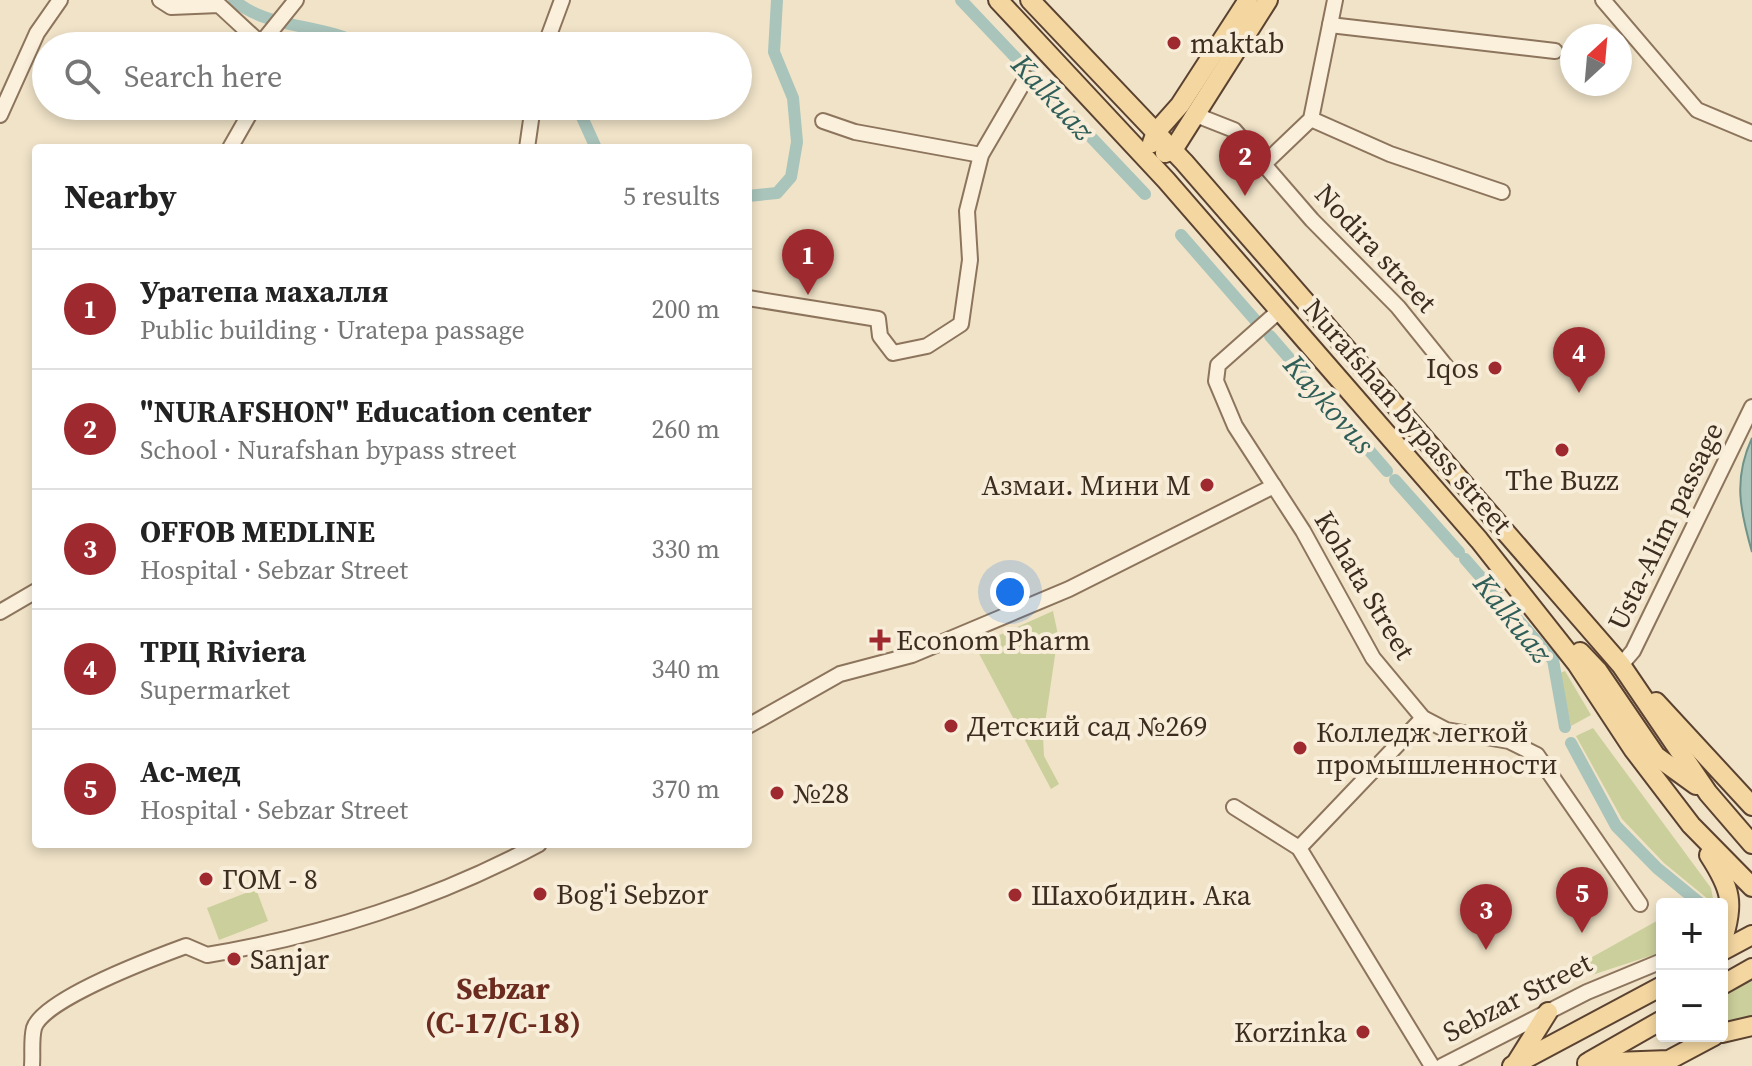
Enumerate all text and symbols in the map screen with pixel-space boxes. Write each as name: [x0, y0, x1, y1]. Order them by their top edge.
place label: maktab: [1190, 24, 1284, 62]
north arrow: [1560, 24, 1632, 96]
search box: [32, 32, 752, 120]
marker: maktab: [1165, 34, 1183, 52]
water label: Kalkuaz: [1002, 44, 1104, 150]
icon: search: [60, 54, 104, 98]
text: Search here: [124, 56, 282, 97]
pin: 2: [1219, 130, 1271, 196]
text: Nearby: [64, 173, 177, 219]
street label: Nodira street: [1307, 176, 1446, 321]
text: 5 results: [623, 178, 720, 214]
pin: 1: [782, 229, 834, 295]
text: Уратепа махалля: [140, 271, 389, 312]
street label: Nurafshan bypass street: [1295, 290, 1521, 543]
text: 1: [83, 291, 97, 327]
text: 200 m: [652, 291, 720, 327]
text: Public building · Uratepa passage: [140, 312, 525, 348]
pin: 4: [1553, 327, 1605, 393]
water label: Kaykovus: [1274, 345, 1384, 463]
place label: Iqos: [1426, 349, 1479, 387]
marker: Iqos: [1486, 359, 1504, 377]
text: "NURAFSHON" Education center: [140, 391, 592, 432]
text: 2: [83, 411, 97, 447]
text: 260 m: [652, 411, 720, 447]
street label: Usta-Alim passage: [1598, 416, 1732, 636]
text: School · Nurafshan bypass street: [140, 432, 516, 468]
marker: The Buzz: [1553, 441, 1571, 459]
place label: The Buzz: [1505, 461, 1619, 499]
place label: Азмаи. Мини М: [982, 466, 1191, 504]
marker: Азмаи. Мини М: [1198, 476, 1216, 494]
street label: Kohata Street: [1306, 504, 1425, 667]
text: OFFOB MEDLINE: [140, 511, 375, 552]
text: 3: [83, 531, 97, 567]
text: 330 m: [652, 531, 720, 567]
text: Hospital · Sebzar Street: [140, 552, 408, 588]
water label: Kalkuaz: [1464, 564, 1563, 672]
your location: [990, 572, 1030, 612]
place label: Econom Pharm: [896, 621, 1091, 659]
text: ТРЦ Riviera: [140, 631, 306, 672]
marker: Econom Pharm: [871, 631, 889, 649]
text: 4: [83, 651, 97, 687]
text: 340 m: [652, 651, 720, 687]
text: Supermarket: [140, 672, 290, 708]
place label: Детский сад №269: [967, 707, 1208, 745]
place label: Колледж легкой промышленности: [1316, 713, 1558, 783]
marker: Детский сад №269: [942, 717, 960, 735]
marker: Колледж легкой промышленности: [1291, 739, 1309, 757]
text: Ас-мед: [140, 751, 241, 792]
text: 5: [83, 771, 97, 807]
text: 370 m: [652, 771, 720, 807]
place label: №28: [793, 774, 849, 812]
marker: №28: [768, 784, 786, 802]
text: Hospital · Sebzar Street: [140, 792, 408, 828]
place label: ГОМ - 8: [222, 860, 318, 898]
pin: 5: [1556, 867, 1608, 933]
marker: ГОМ - 8: [197, 870, 215, 888]
place label: Bog'i Sebzor: [556, 875, 708, 913]
place label: Шахобидин. Ака: [1031, 876, 1252, 914]
pin: 3: [1460, 884, 1512, 950]
marker: Bog'i Sebzor: [531, 885, 549, 903]
marker: Шахобидин. Ака: [1006, 886, 1024, 904]
map controls: [1656, 898, 1728, 1042]
button: +: [1656, 898, 1728, 970]
place label: Sanjar: [250, 940, 329, 978]
street label: Sebzar Street: [1436, 943, 1599, 1051]
marker: Sanjar: [225, 950, 243, 968]
district label: Sebzar (C-17/C-18): [425, 968, 581, 1043]
button: −: [1656, 970, 1728, 1042]
place label: Korzinka: [1234, 1013, 1348, 1051]
marker: Korzinka: [1354, 1023, 1372, 1041]

